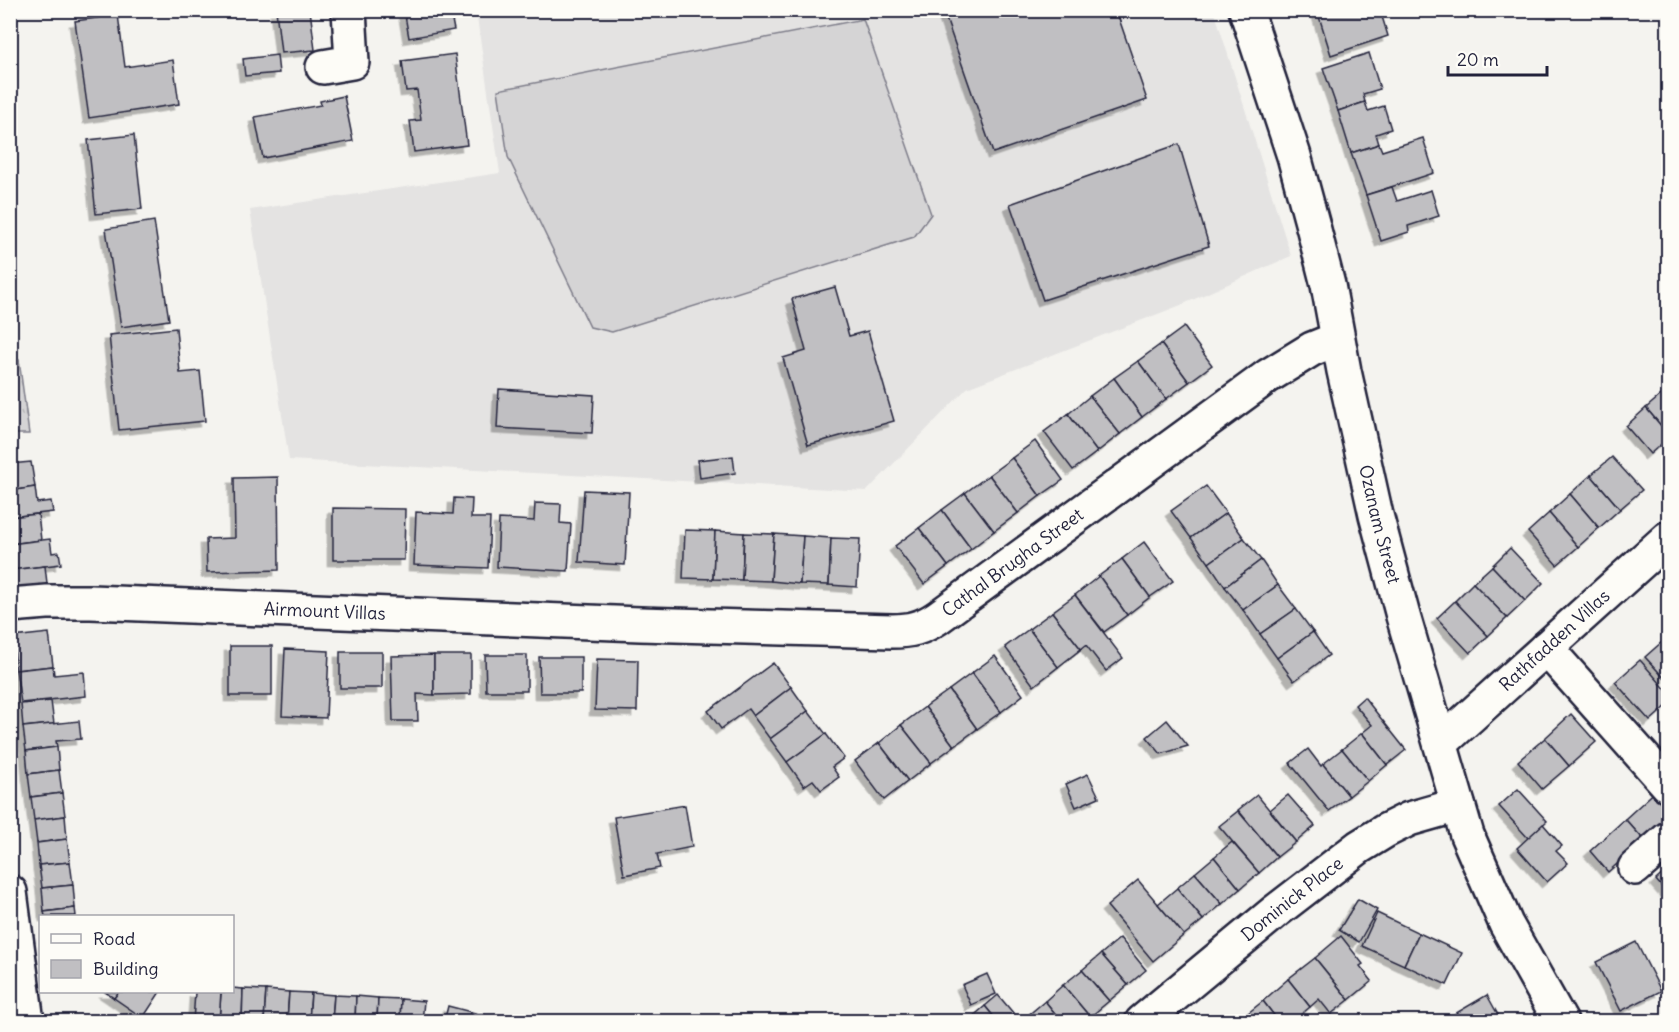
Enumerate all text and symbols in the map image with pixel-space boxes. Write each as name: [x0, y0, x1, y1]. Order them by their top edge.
scale bar: [1448, 39, 1547, 77]
text: 20 m: [1457, 48, 1499, 71]
street label: Ozanam Street: [1354, 463, 1406, 586]
street label: Cathal Brugha Street: [937, 503, 1088, 622]
street label: Rathfadden Villas: [1494, 584, 1614, 696]
street label: Airmount Villas: [263, 597, 386, 625]
street label: Dominick Place: [1236, 852, 1347, 946]
legend: [39, 915, 234, 993]
text: Road: [93, 927, 136, 950]
text: Building: [93, 957, 158, 980]

